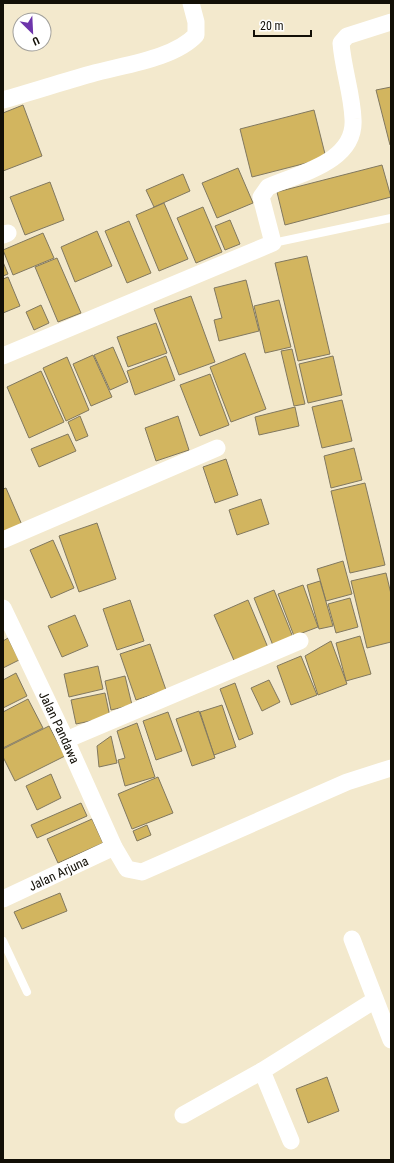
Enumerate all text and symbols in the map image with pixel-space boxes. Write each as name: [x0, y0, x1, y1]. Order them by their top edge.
north arrow: [12, 12, 52, 52]
scale bar: [254, 12, 311, 38]
text: 20 m: [260, 19, 284, 33]
text: U: [30, 33, 41, 48]
street label: Jalan Pandawa: [36, 689, 83, 766]
street label: Jalan Arjuna: [26, 853, 91, 894]

